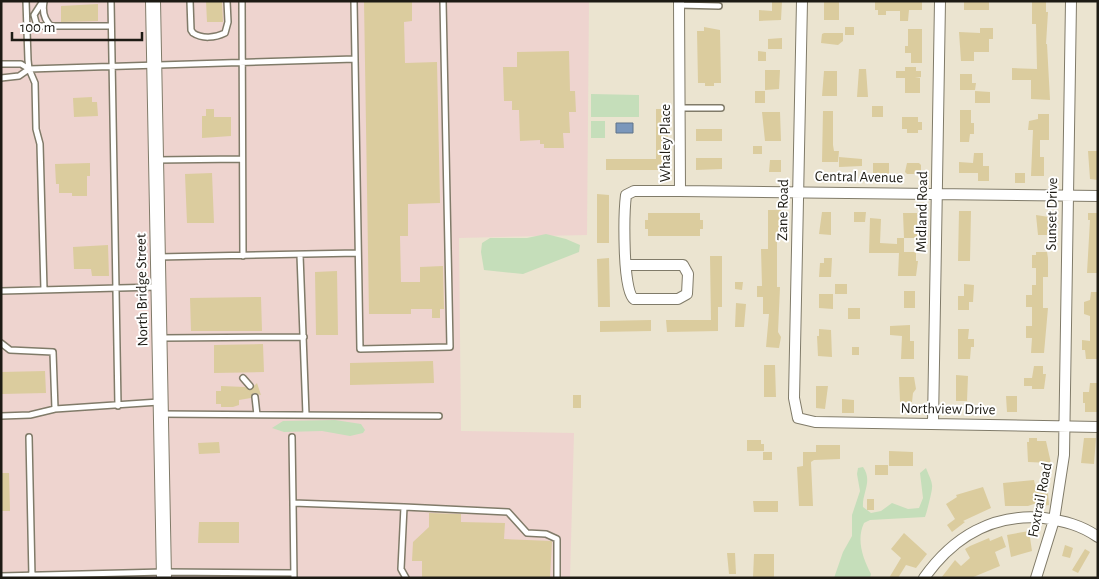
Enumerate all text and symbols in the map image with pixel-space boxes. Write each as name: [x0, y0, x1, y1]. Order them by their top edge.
scale bar: [12, 10, 142, 42]
text: 100 m: [20, 20, 55, 35]
street label: Whaley Place: [658, 104, 673, 182]
street label: Central Avenue: [815, 169, 903, 185]
street label: Midland Road: [914, 171, 930, 253]
street label: Sunset Drive: [1044, 177, 1060, 251]
street label: Zane Road: [775, 179, 791, 241]
street label: North Bridge Street: [134, 233, 150, 347]
street label: Northview Drive: [900, 401, 996, 417]
street label: Foxtrail Road: [1025, 461, 1055, 539]

